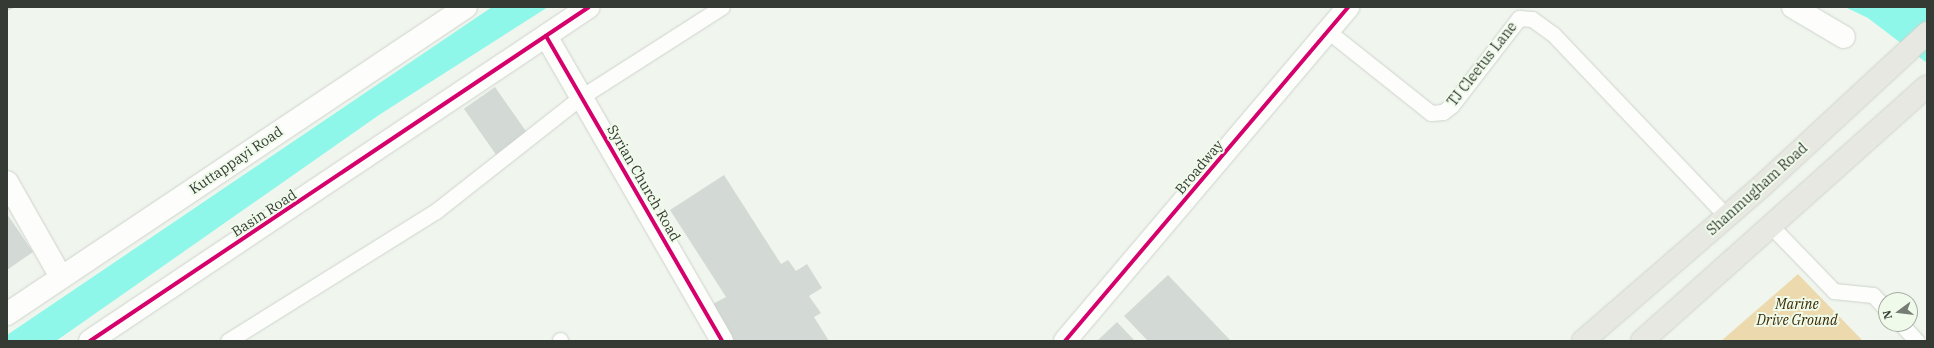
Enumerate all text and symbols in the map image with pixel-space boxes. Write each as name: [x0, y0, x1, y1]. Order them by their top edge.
street label: TJ Cleetus Lane: [1444, 18, 1520, 110]
street label: Syrian Church Road: [604, 122, 684, 244]
street label: Kuttappayi Road: [186, 123, 286, 197]
street label: Broadway: [1172, 137, 1226, 197]
street label: Shanmugham Road: [1703, 139, 1811, 239]
street label: Basin Road: [228, 186, 300, 240]
north arrow: [1878, 292, 1918, 332]
park label: Marine Drive Ground: [1756, 296, 1838, 328]
text: N: [1879, 309, 1895, 321]

